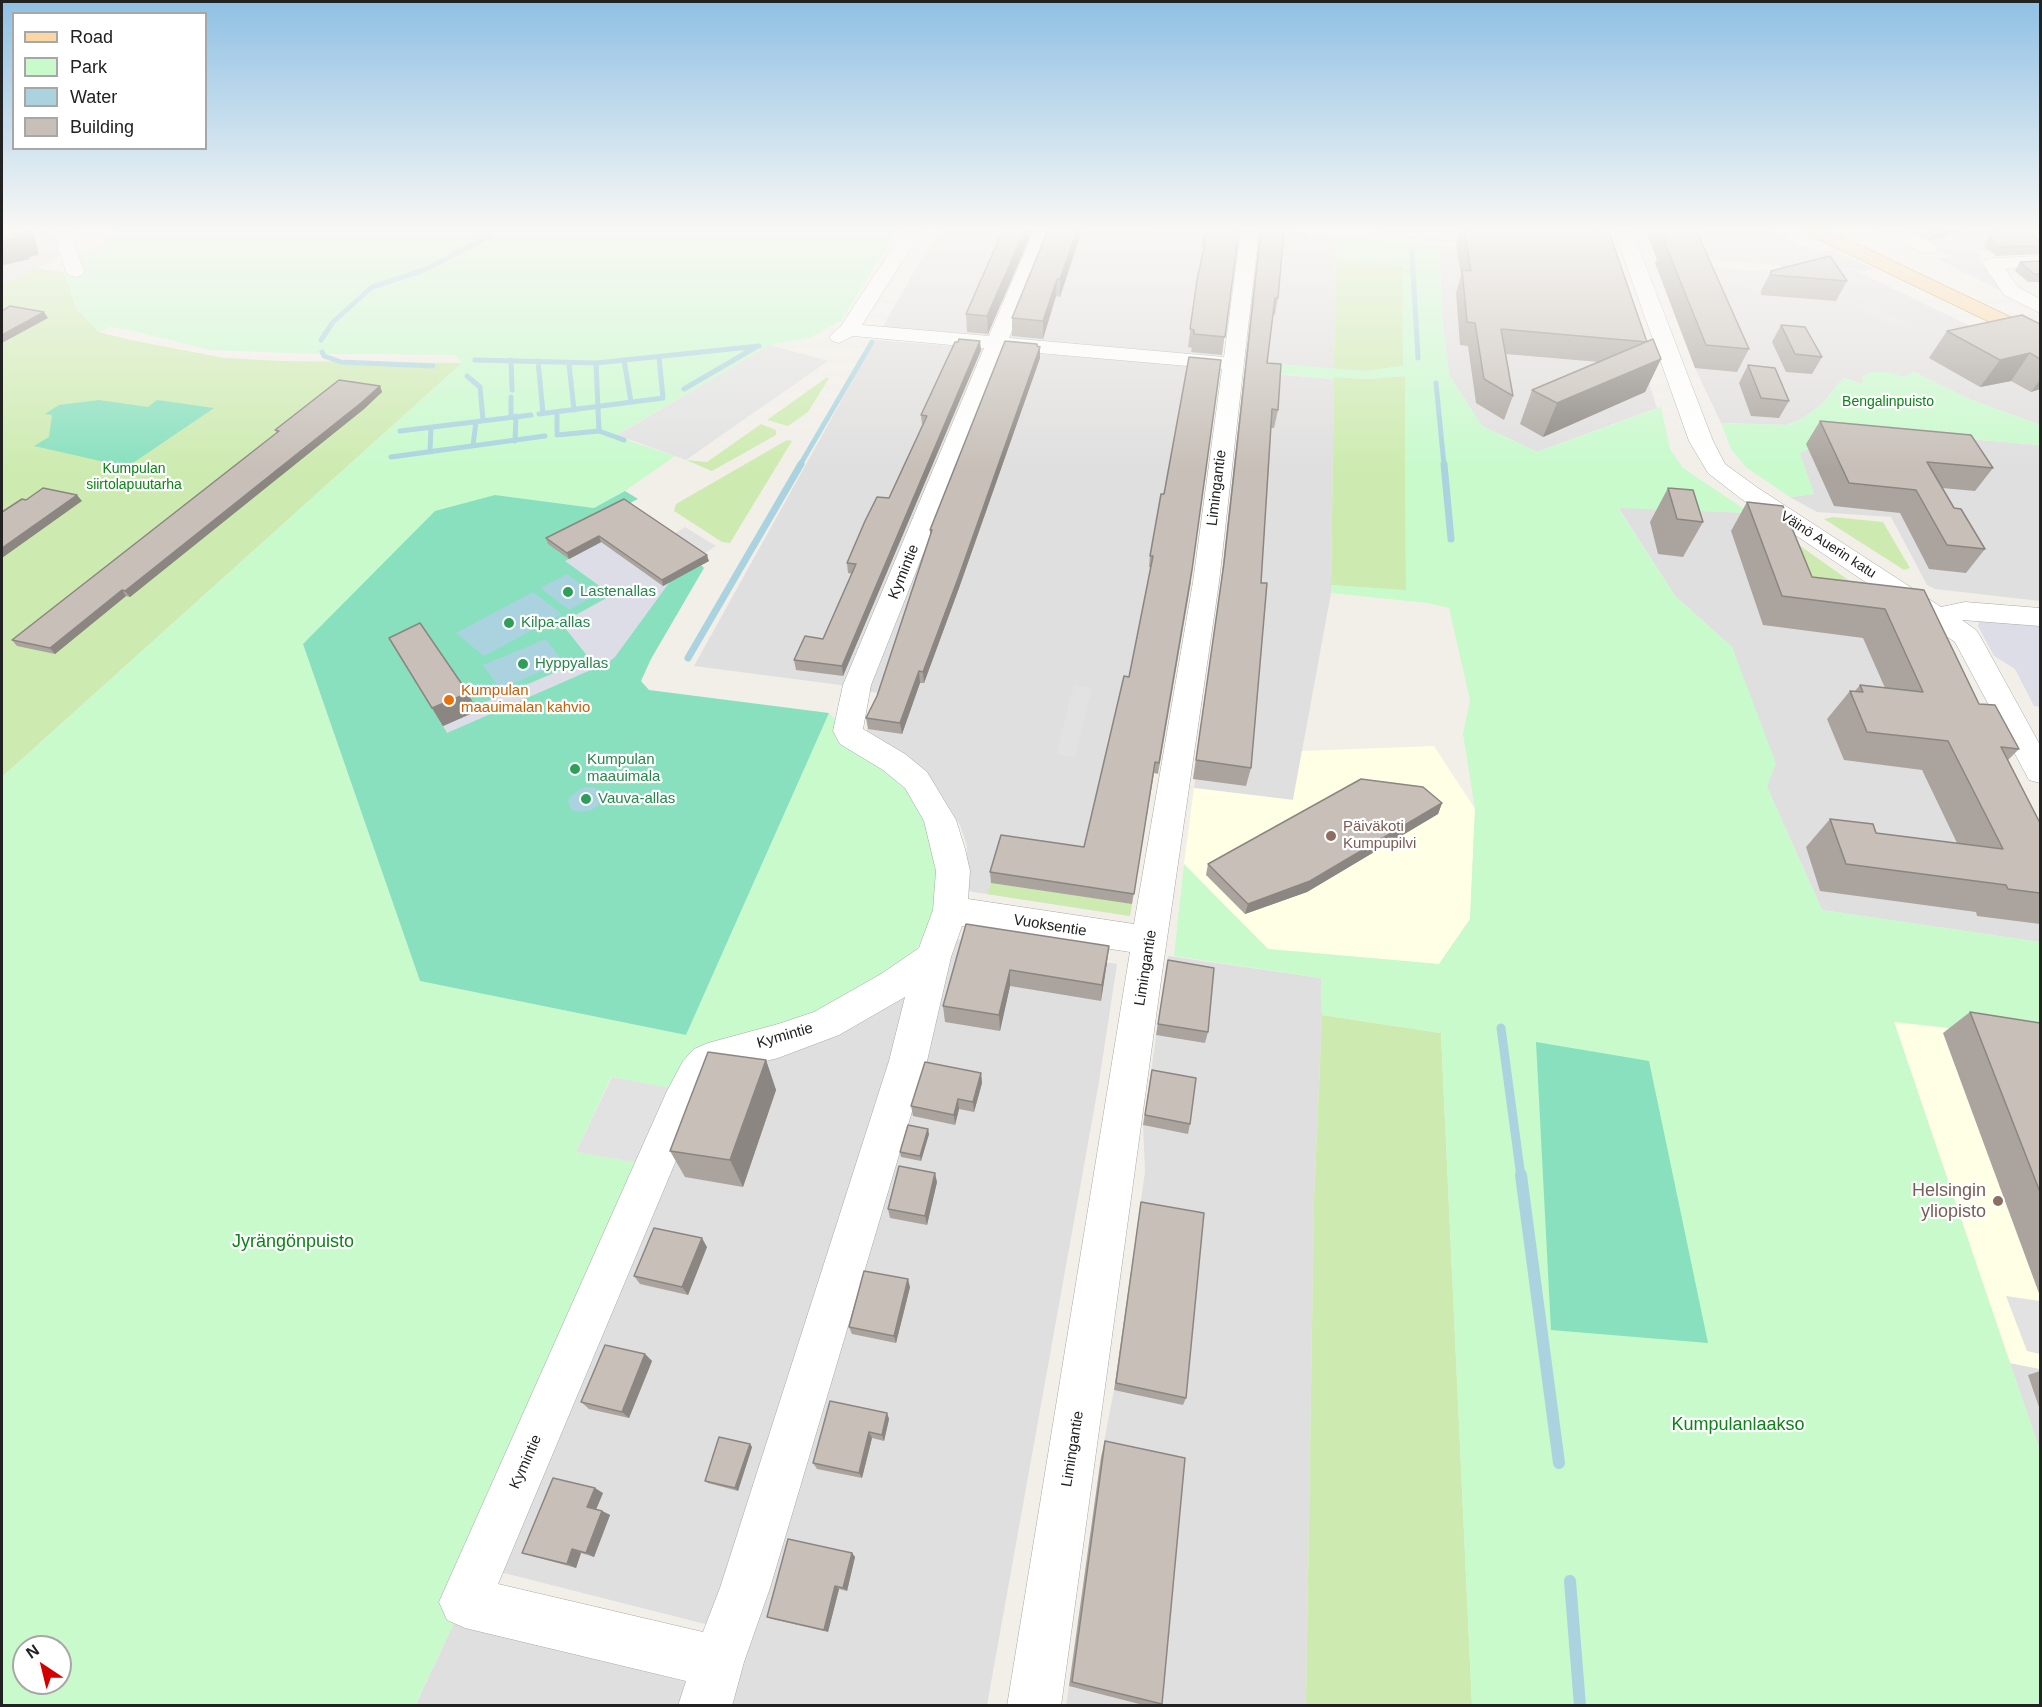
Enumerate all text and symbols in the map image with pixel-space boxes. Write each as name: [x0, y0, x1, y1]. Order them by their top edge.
legend: [12, 12, 207, 150]
text: Road: [70, 27, 113, 47]
text: Park: [70, 57, 107, 77]
text: Water: [70, 87, 117, 107]
text: Building: [70, 117, 134, 137]
park label: Bengalinpuisto: [1842, 394, 1934, 410]
street label: Limingantie: [1203, 449, 1231, 527]
park label: Kumpulan siirtolapuutarha: [86, 461, 182, 494]
street label: Väinö Auerin katu: [1777, 508, 1879, 582]
street label: Kymintie: [885, 542, 923, 602]
place label: Lastenallas: [580, 583, 656, 601]
marker: Lastenallas: [561, 585, 575, 599]
place label: Kilpa-allas: [521, 614, 590, 632]
marker: Kilpa-allas: [502, 616, 516, 630]
place label: Hyppyallas: [535, 655, 608, 673]
marker: Hyppyallas: [516, 657, 530, 671]
place label: Kumpulan maauimalan kahvio: [461, 682, 590, 717]
marker: Kumpulan maauimalan kahvio: [442, 693, 456, 707]
place label: Kumpulan maauimala: [587, 751, 660, 786]
marker: Kumpulan maauimala: [568, 762, 582, 776]
place label: Vauva-allas: [598, 790, 675, 808]
marker: Vauva-allas: [579, 792, 593, 806]
place label: Päiväkoti Kumpupilvi: [1343, 818, 1416, 853]
marker: Päiväkoti Kumpupilvi: [1324, 829, 1338, 843]
street label: Vuoksentie: [1012, 911, 1088, 941]
street label: Limingantie: [1131, 929, 1161, 1007]
street label: Kymintie: [755, 1019, 815, 1053]
place label: Helsingin yliopisto: [1912, 1180, 1986, 1222]
marker: Helsingin yliopisto: [1991, 1194, 2005, 1208]
park label: Jyrängönpuisto: [232, 1231, 354, 1253]
street label: Limingantie: [1058, 1410, 1088, 1488]
park label: Kumpulanlaakso: [1671, 1414, 1805, 1436]
street label: Kymintie: [506, 1432, 546, 1492]
north arrow: [12, 1635, 72, 1695]
text: N: [23, 1641, 42, 1662]

